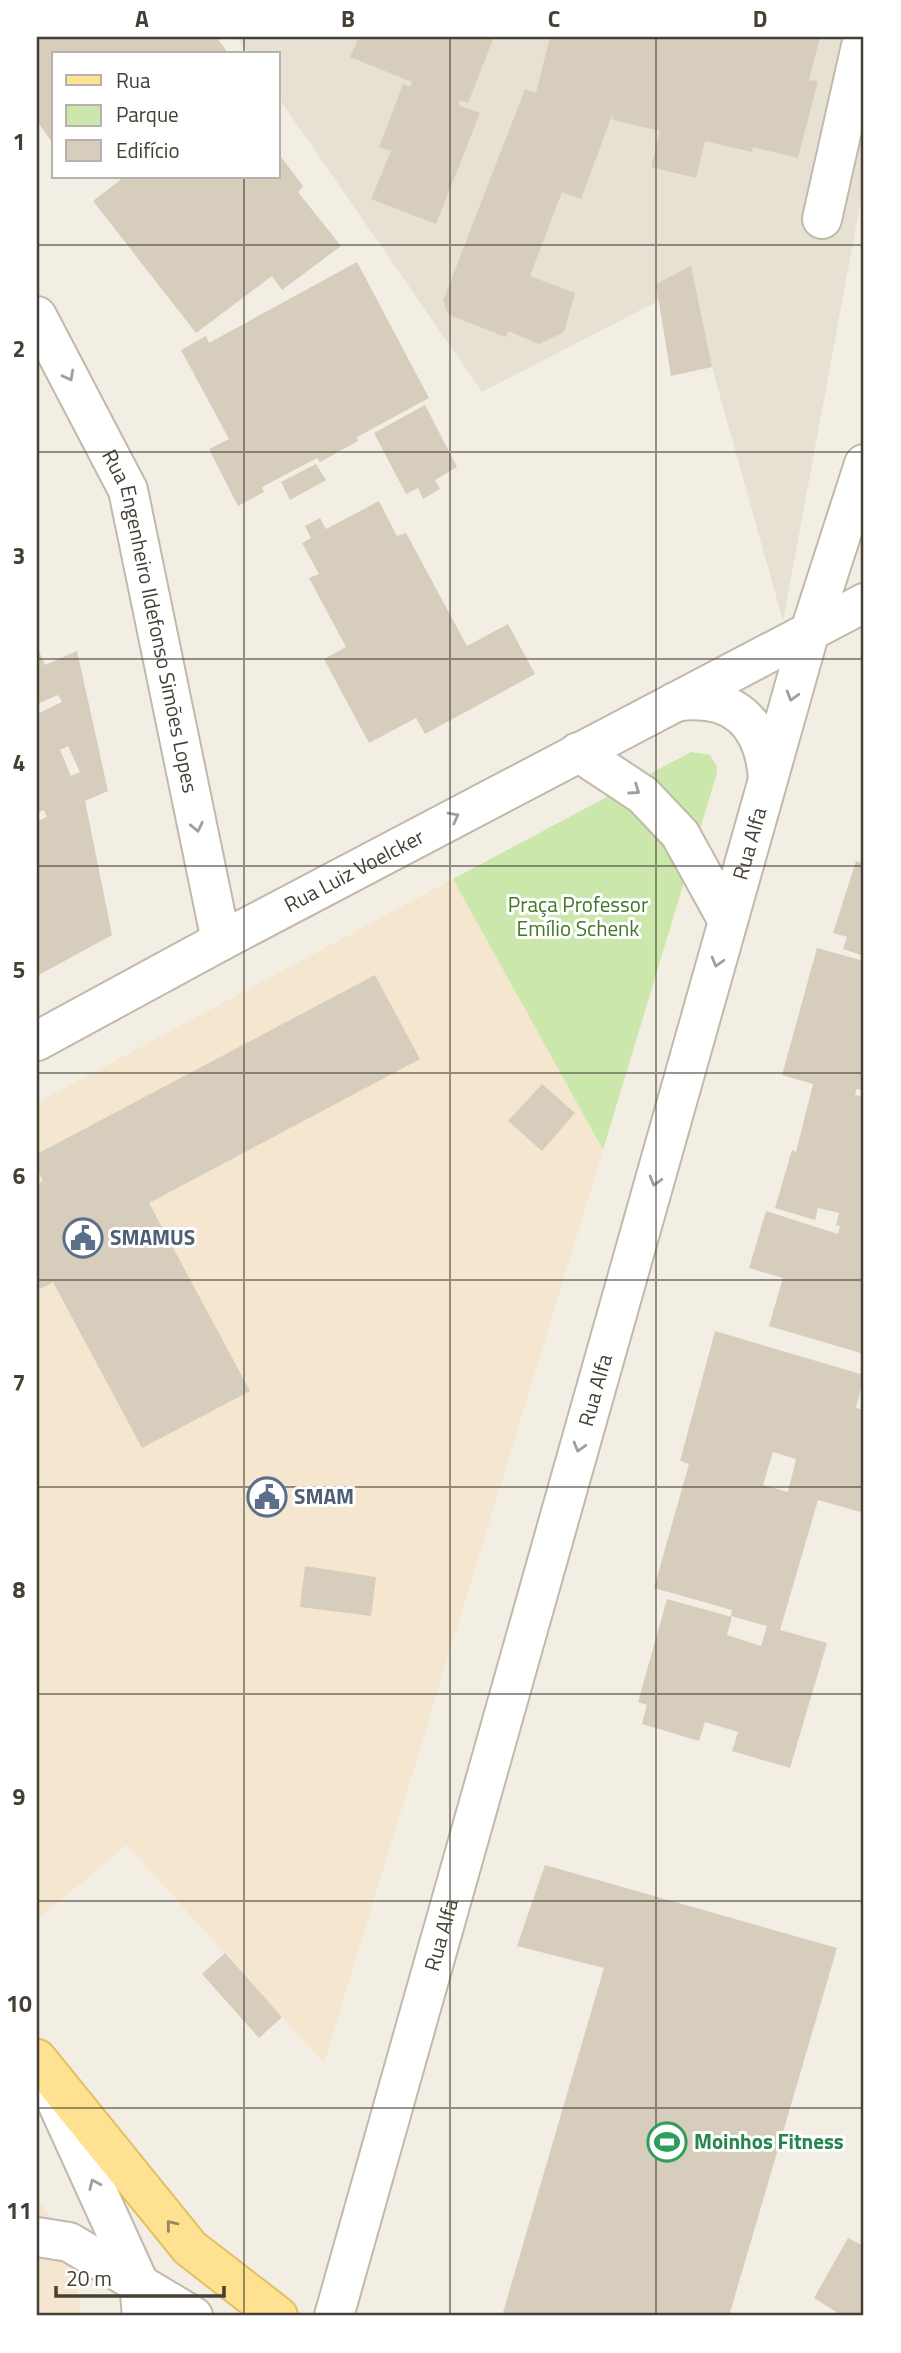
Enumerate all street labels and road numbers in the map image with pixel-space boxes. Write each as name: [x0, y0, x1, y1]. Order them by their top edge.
street label: Rua Engenheiro Ildefonso Simões Lopes: [94, 443, 207, 796]
street label: Rua Alfa: [724, 803, 775, 883]
street label: Rua Luiz Voelcker: [278, 820, 429, 920]
street label: Rua Alfa: [569, 1350, 620, 1430]
street label: Rua Alfa: [415, 1894, 466, 1975]

